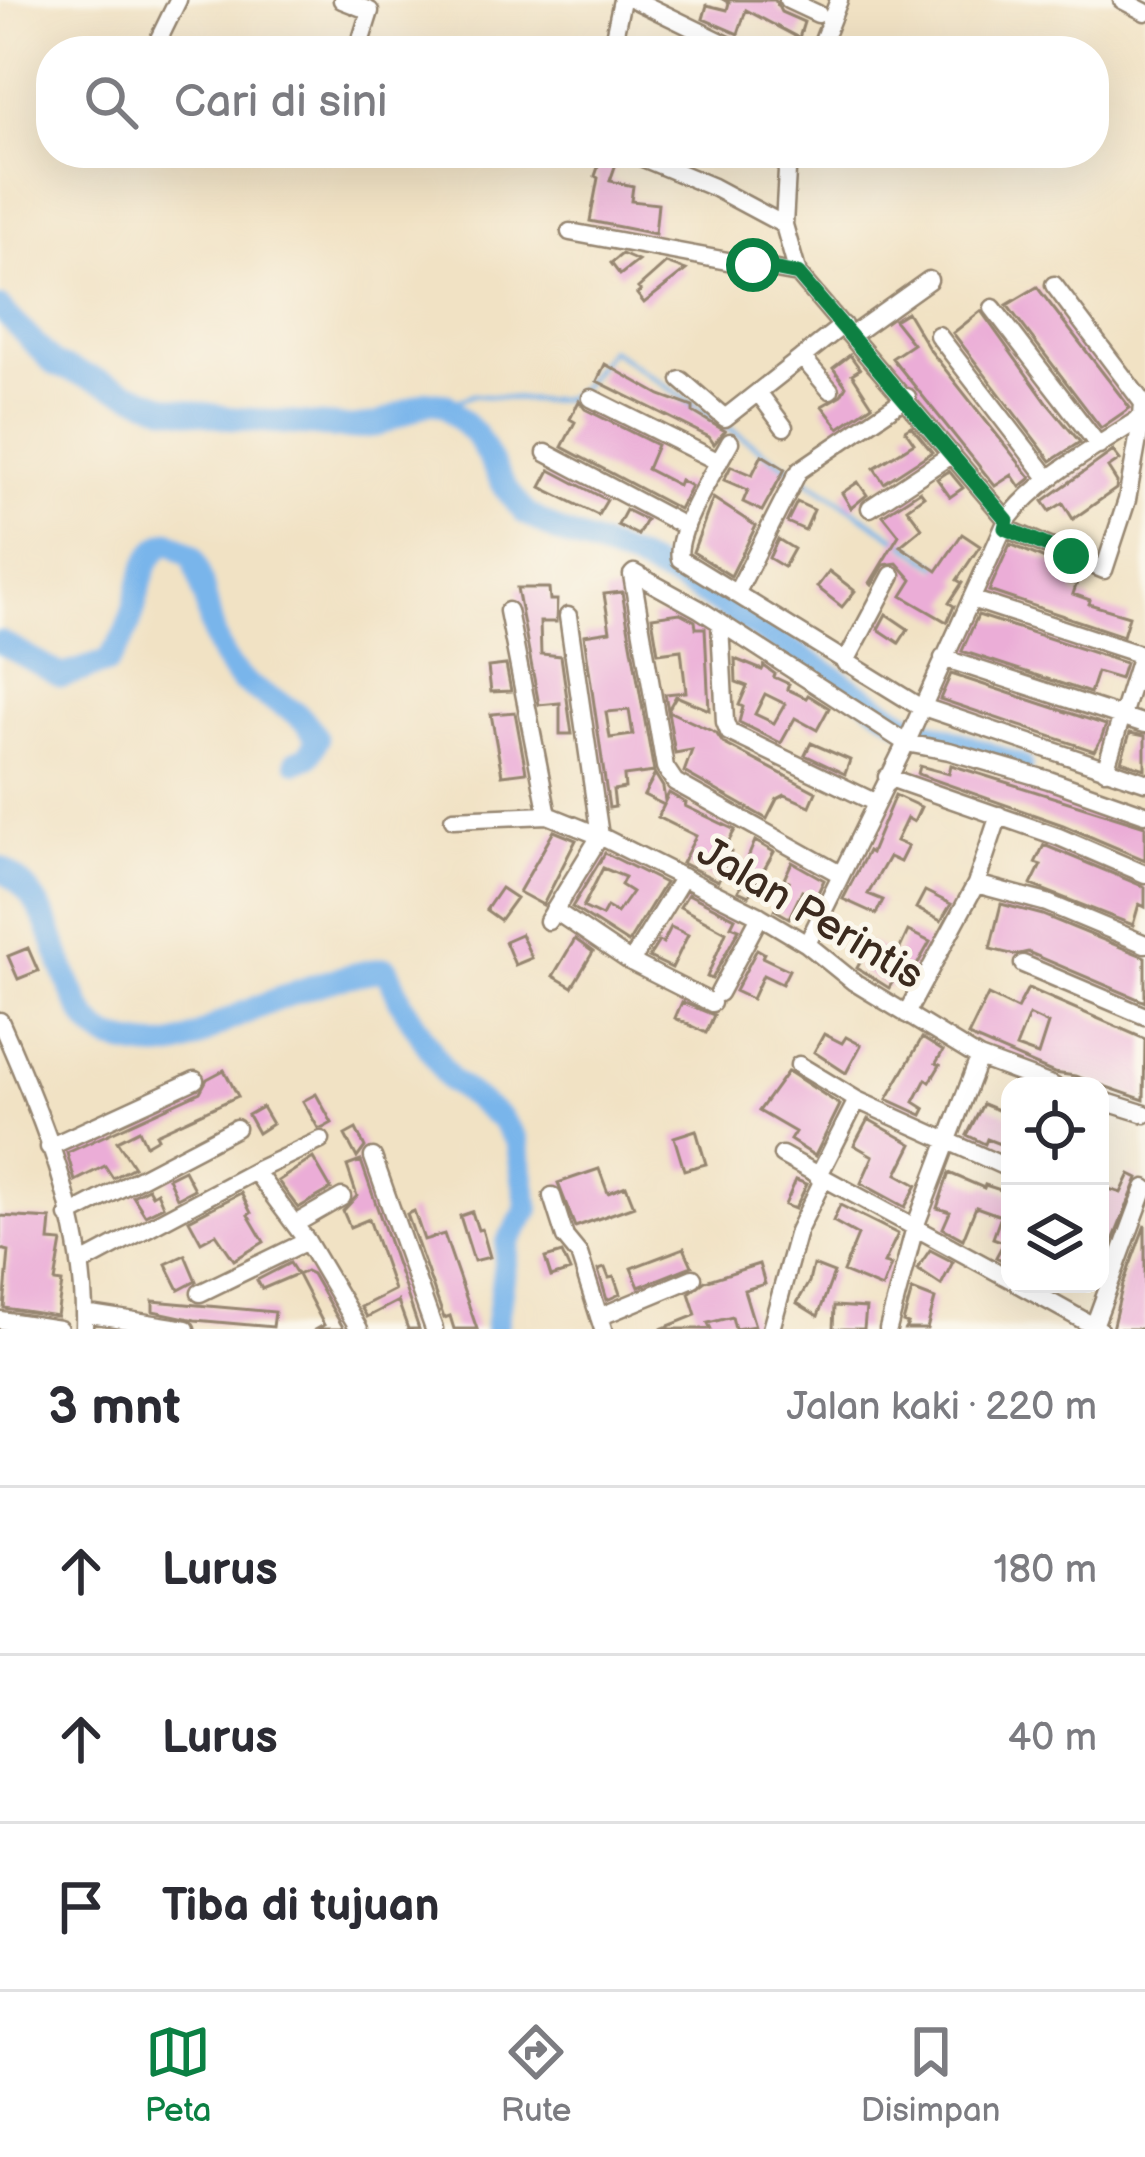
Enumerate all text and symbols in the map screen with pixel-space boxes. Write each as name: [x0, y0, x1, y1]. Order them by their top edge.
search box: [36, 36, 1109, 168]
icon: search: [78, 69, 144, 135]
text: Cari di sini: [174, 75, 388, 130]
route start: [726, 238, 780, 292]
route end: [1044, 529, 1098, 583]
street label: Jalan Perintis: [688, 827, 932, 1001]
map controls: [1001, 1077, 1109, 1293]
button: locate: [1001, 1077, 1109, 1185]
button: layers: [1001, 1185, 1109, 1293]
text: 3 mnt: [48, 1377, 181, 1438]
text: Jalan kaki · 220 m: [786, 1384, 1097, 1431]
icon: ahead: [48, 1538, 114, 1604]
text: Lurus: [162, 1543, 278, 1598]
text: 180 m: [993, 1547, 1097, 1594]
icon: ahead: [48, 1706, 114, 1772]
text: Lurus: [162, 1711, 278, 1766]
text: 40 m: [1007, 1715, 1097, 1762]
icon: arrive: [48, 1874, 114, 1940]
text: Tiba di tujuan: [162, 1879, 440, 1934]
tab: Peta: [145, 2019, 212, 2131]
tab: Rute: [501, 2019, 571, 2131]
tab: Disimpan: [861, 2019, 1000, 2131]

